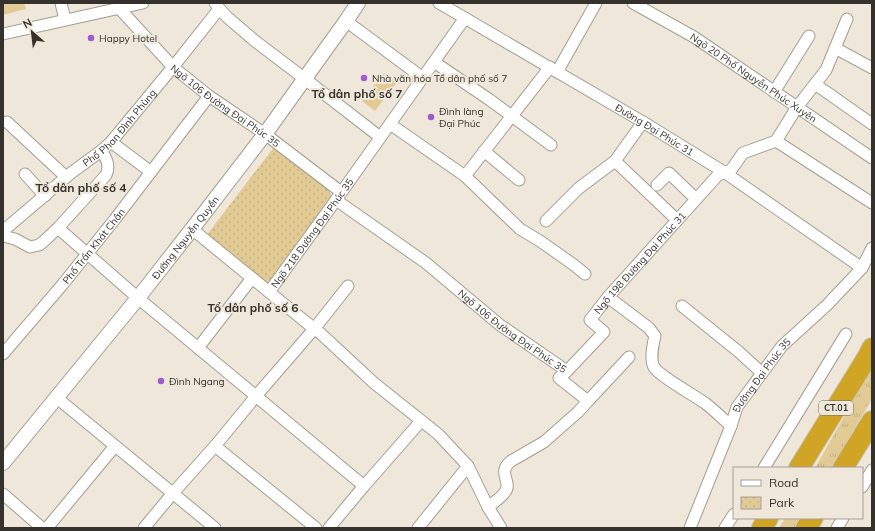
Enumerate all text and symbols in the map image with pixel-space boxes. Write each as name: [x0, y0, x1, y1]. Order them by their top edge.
north arrow: [12, 12, 52, 52]
text: N: [20, 15, 34, 31]
street label: Ngõ 20 Phố Nguyễn Phúc Xuyên: [688, 30, 819, 126]
place label: Happy Hotel: [99, 32, 157, 45]
marker: Happy Hotel: [86, 33, 96, 43]
street label: Ngõ 106 Đường Đại Phúc 35: [168, 62, 282, 150]
place label: Nhà văn hóa Tổ dân phố số 7: [372, 72, 507, 85]
marker: Nhà văn hóa Tổ dân phố số 7: [359, 73, 369, 83]
district label: Tổ dân phố số 7: [312, 86, 402, 101]
street label: Phố Phan Đình Phùng: [80, 87, 159, 169]
street label: Đường Đại Phúc 31: [613, 101, 696, 159]
place label: Đình làng Đại Phúc: [439, 105, 483, 130]
marker: Đình làng Đại Phúc: [426, 112, 436, 122]
street label: Ngõ 218 Đường Đại Phúc 35: [268, 176, 356, 291]
district label: Tổ dân phố số 4: [36, 180, 126, 195]
street label: Đường Nguyễn Quyền: [149, 193, 222, 282]
street label: Phố Trần Khát Chân: [60, 206, 128, 287]
street label: Ngõ 198 Đường Đại Phúc 31: [591, 209, 689, 317]
street label: Ngõ 106 Đường Đại Phúc 35: [455, 287, 569, 376]
district label: Tổ dân phố số 6: [208, 300, 298, 315]
street label: Đường Đại Phúc 35: [730, 335, 794, 414]
place label: Đình Ngang: [169, 375, 225, 388]
marker: Đình Ngang: [156, 376, 166, 386]
road number: CT.01: [819, 401, 853, 415]
legend: [733, 467, 863, 519]
text: Road: [769, 475, 798, 490]
text: Park: [769, 495, 795, 510]

